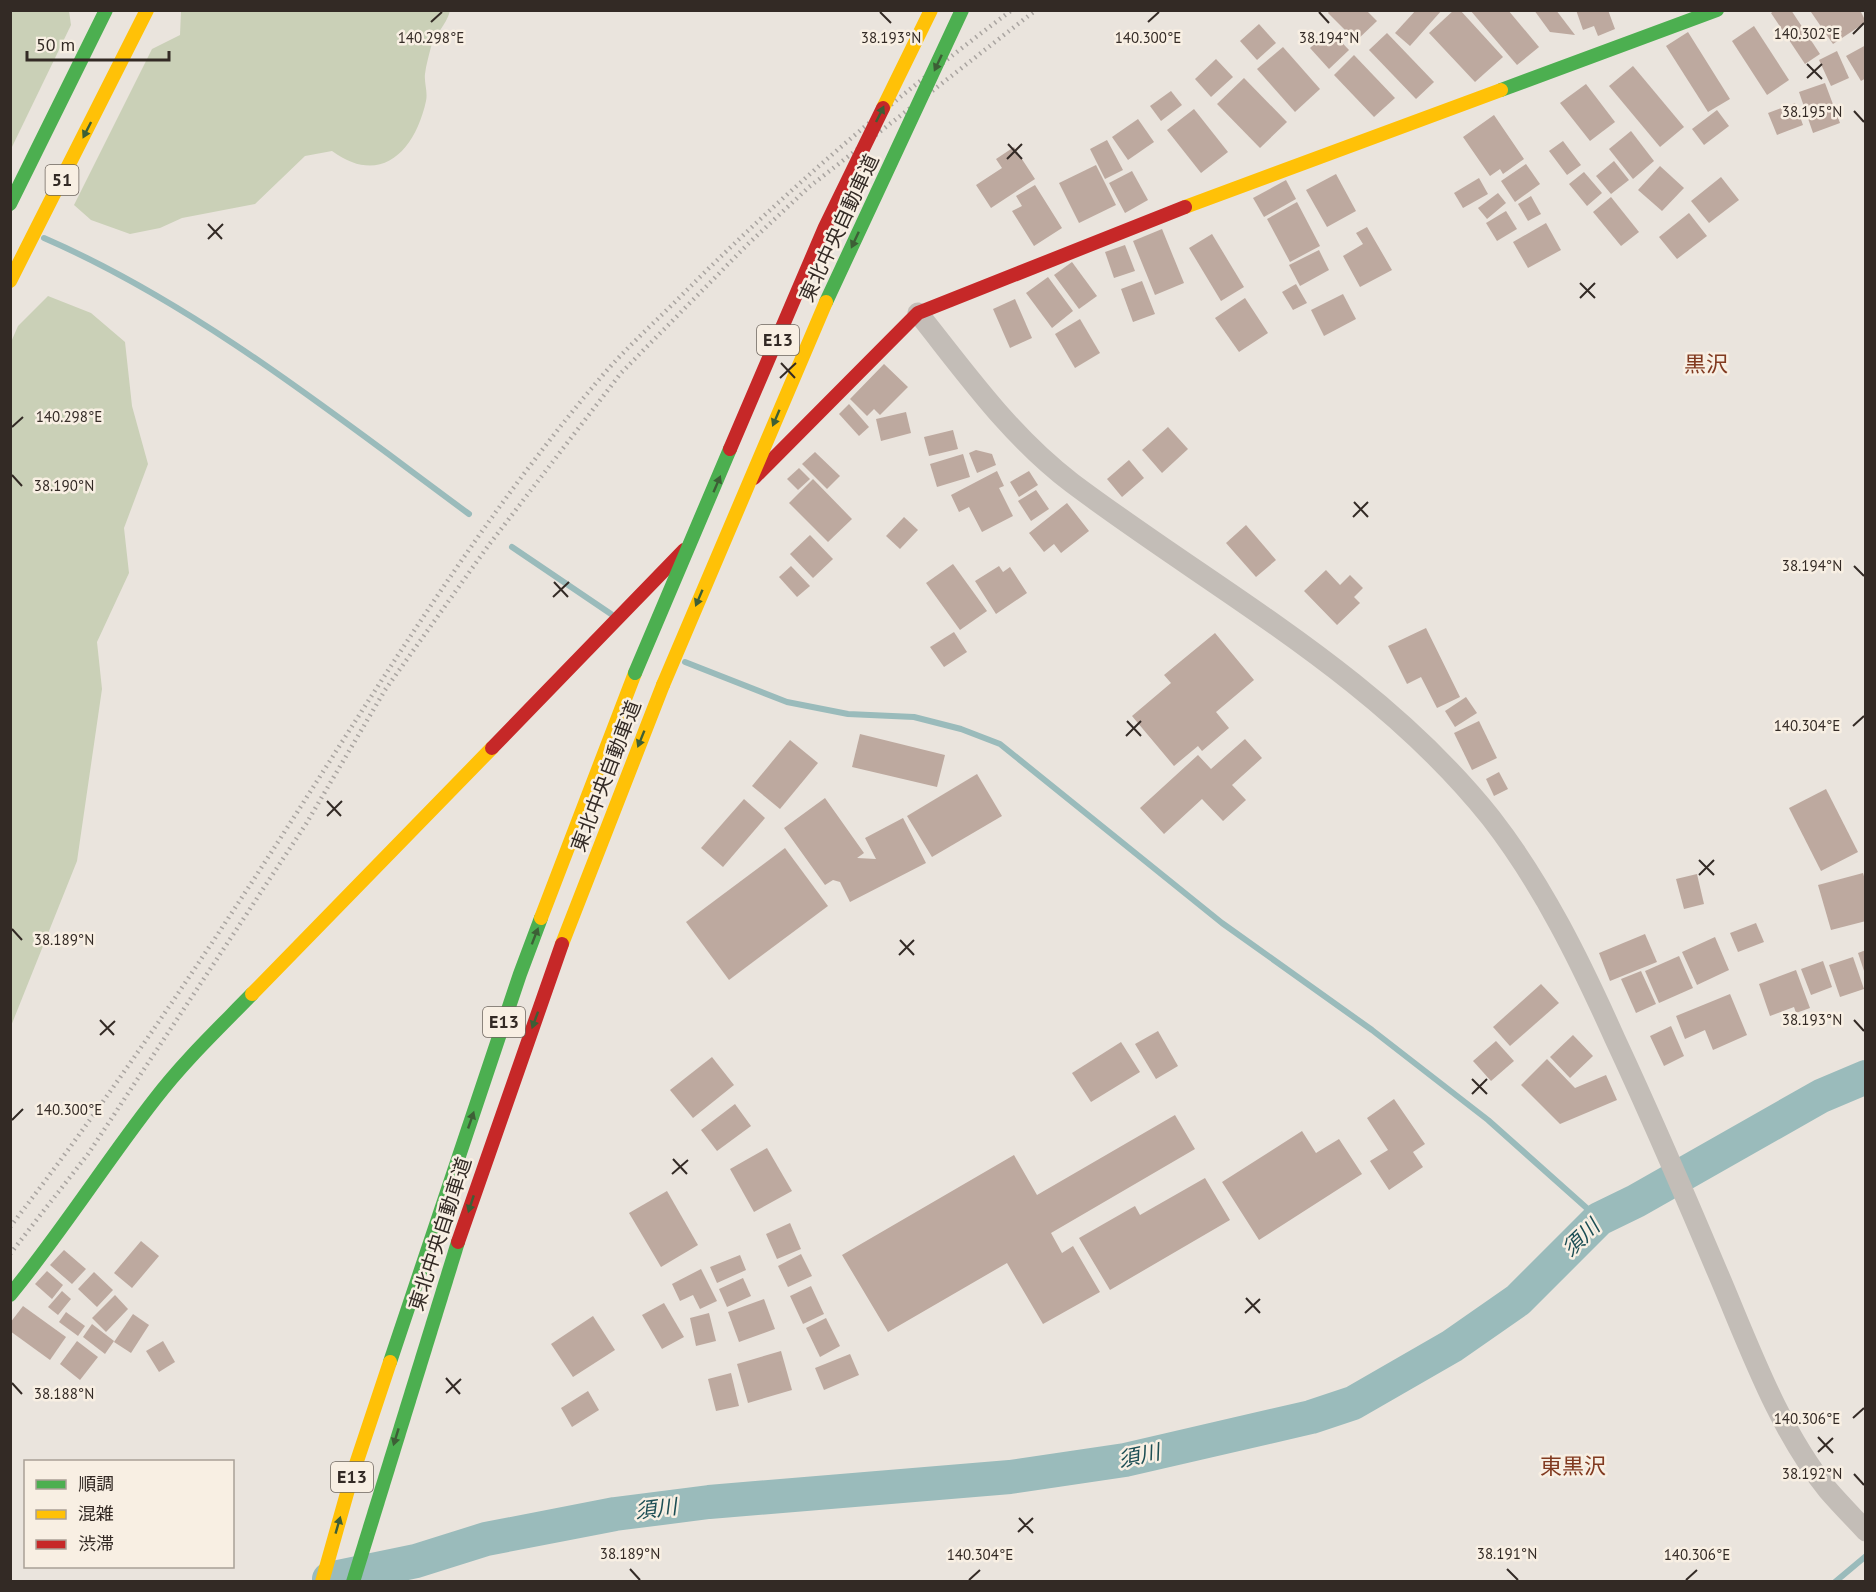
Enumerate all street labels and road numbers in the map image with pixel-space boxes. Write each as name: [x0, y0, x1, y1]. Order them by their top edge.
street label: 東北中央自動車道: [793, 150, 885, 306]
road number: 51: [46, 165, 78, 195]
road number: E13: [757, 325, 799, 355]
street label: 東北中央自動車道: [565, 697, 647, 855]
road number: E13: [483, 1007, 525, 1037]
street label: 東北中央自動車道: [403, 1154, 477, 1314]
road number: E13: [331, 1462, 373, 1492]

